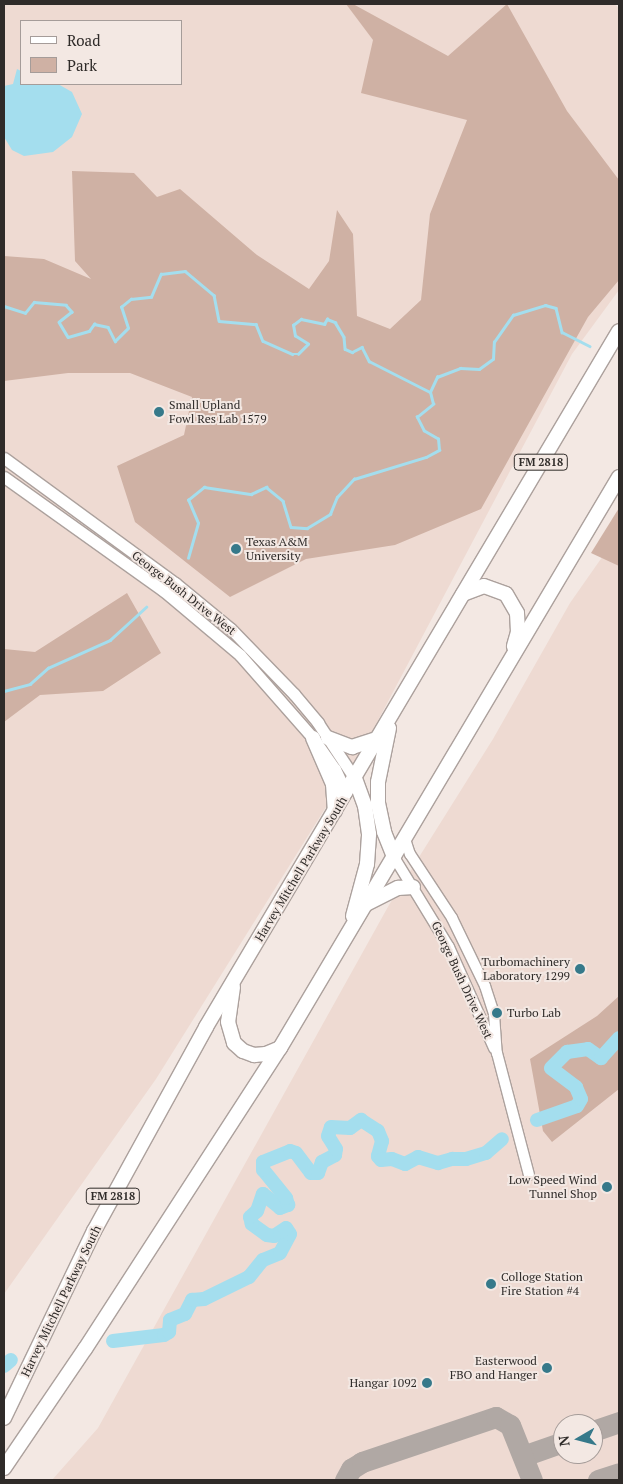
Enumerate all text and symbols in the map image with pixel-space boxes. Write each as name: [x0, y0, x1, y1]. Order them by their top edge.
legend: [20, 20, 182, 85]
text: Road: [67, 30, 100, 50]
text: Park: [67, 55, 97, 75]
place label: Small Upland Fowl Res Lab 1579: [169, 398, 267, 426]
marker: Small Upland Fowl Res Lab 1579: [153, 406, 165, 418]
road number: FM 2818: [514, 454, 568, 471]
place label: Texas A&M University: [246, 535, 308, 563]
marker: Texas A&M University: [230, 543, 242, 555]
street label: George Bush Drive West: [129, 548, 239, 638]
street label: Harvey Mitchell Parkway South: [252, 794, 350, 944]
street label: George Bush Drive West: [428, 919, 496, 1041]
place label: Turbomachinery Laboratory 1299: [482, 955, 570, 983]
marker: Turbomachinery Laboratory 1299: [574, 963, 586, 975]
place label: Turbo Lab: [507, 1006, 561, 1020]
marker: Turbo Lab: [491, 1007, 503, 1019]
place label: Low Speed Wind Tunnel Shop: [509, 1173, 597, 1201]
marker: Low Speed Wind Tunnel Shop: [601, 1181, 613, 1193]
road number: FM 2818: [86, 1188, 140, 1204]
street label: Harvey Mitchell Parkway South: [18, 1223, 104, 1379]
place label: Colloge Station Fire Station #4: [501, 1270, 583, 1298]
marker: Colloge Station Fire Station #4: [485, 1278, 497, 1290]
place label: Easterwood FBO and Hanger: [450, 1354, 537, 1382]
marker: Easterwood FBO and Hanger: [541, 1362, 553, 1374]
place label: Hangar 1092: [350, 1376, 417, 1390]
marker: Hangar 1092: [421, 1377, 433, 1389]
north arrow: [553, 1414, 603, 1464]
text: N: [553, 1434, 574, 1448]

